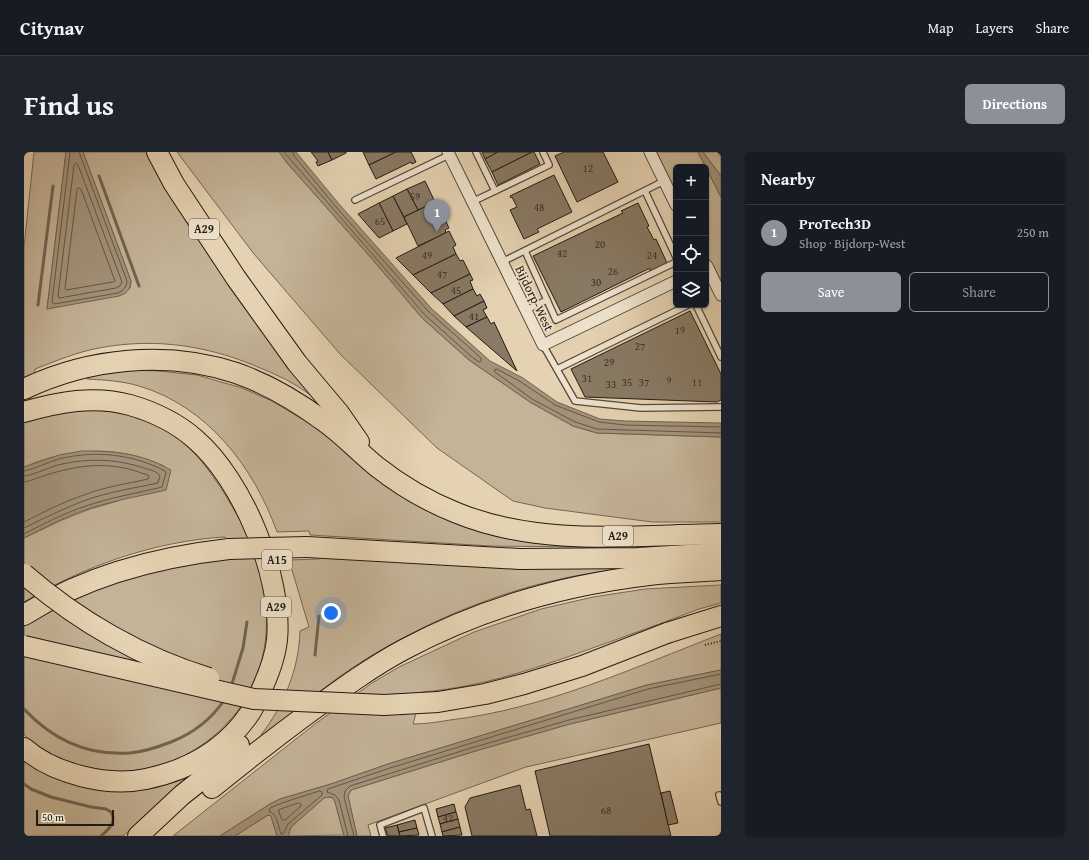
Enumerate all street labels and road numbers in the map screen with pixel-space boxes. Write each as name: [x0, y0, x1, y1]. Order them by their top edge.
road number: A29: [189, 219, 219, 239]
street label: Bijdorp-West: [510, 262, 559, 335]
road number: A29: [603, 526, 633, 546]
road number: A15: [262, 550, 292, 570]
road number: A29: [261, 597, 291, 617]

